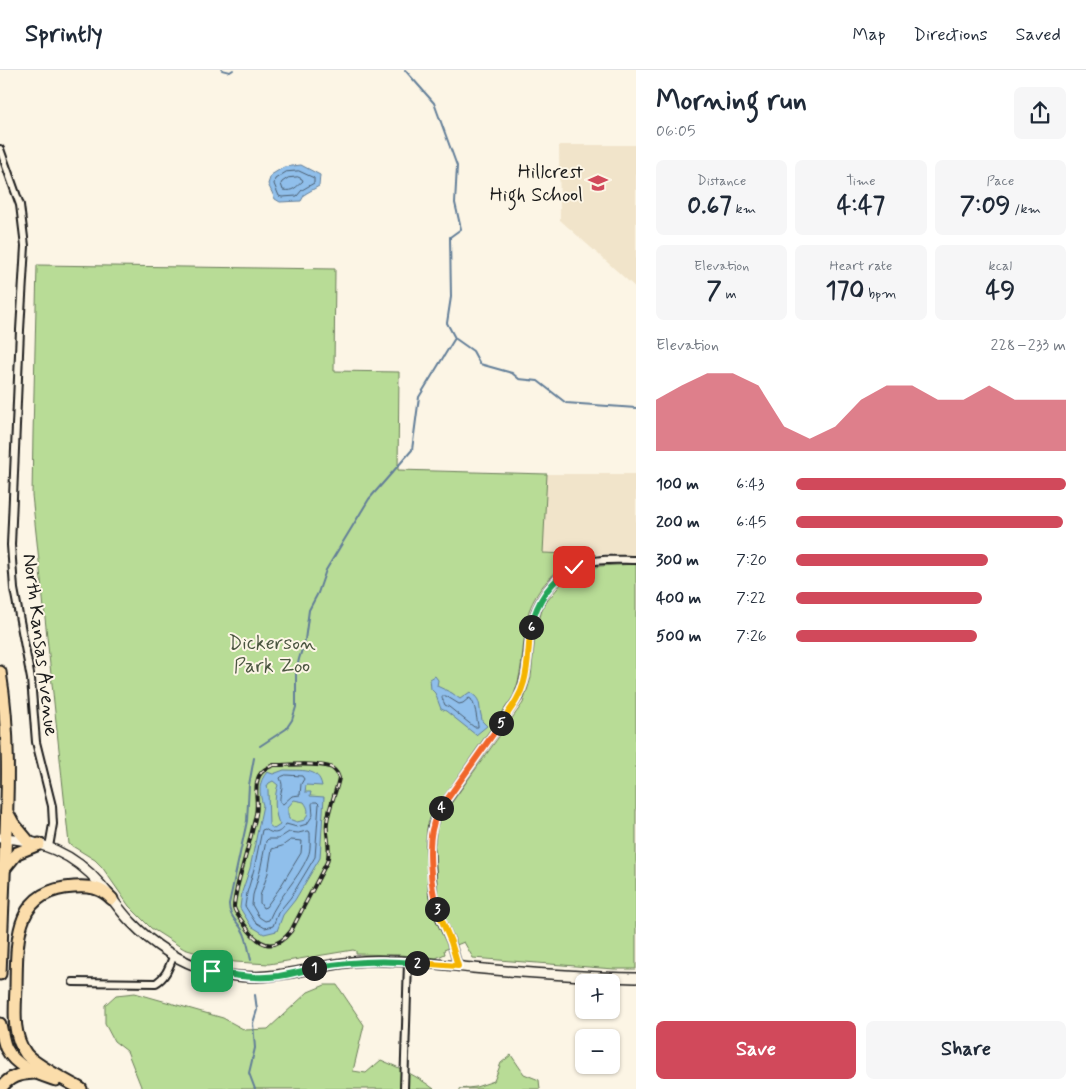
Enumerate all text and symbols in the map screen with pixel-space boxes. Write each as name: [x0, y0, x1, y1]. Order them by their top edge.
text: Sprintly: [25, 19, 103, 50]
text: Map: [853, 23, 886, 47]
text: Directions: [914, 23, 988, 47]
text: Saved: [1016, 23, 1061, 47]
text: Morning run: [656, 83, 807, 120]
button: share: [1014, 87, 1066, 139]
text: 06:05: [656, 121, 696, 142]
place label: Hillcrest High School: [490, 159, 583, 211]
school or university icon: Hillcrest High School: [587, 172, 609, 194]
text: Distance: [697, 172, 746, 190]
text: Time: [846, 172, 876, 190]
text: Pace: [986, 172, 1014, 190]
text: 0.67: [687, 190, 732, 223]
text: 4:47: [837, 190, 885, 223]
text: 7:09: [960, 190, 1011, 223]
text: km: [732, 200, 756, 218]
text: /km: [1011, 200, 1041, 218]
text: Elevation: [694, 257, 749, 275]
text: Heart rate: [830, 257, 892, 275]
text: kcal: [989, 257, 1012, 275]
text: 7: [707, 275, 722, 308]
text: 170: [826, 275, 864, 308]
text: 49: [986, 275, 1015, 308]
text: m: [722, 285, 737, 303]
text: bpm: [864, 285, 896, 303]
text: Elevation: [656, 335, 719, 356]
text: 228–233 m: [991, 335, 1066, 356]
text: 100 m: [656, 474, 699, 495]
text: 6:43: [736, 474, 765, 495]
text: 200 m: [656, 512, 700, 533]
text: 6:45: [736, 512, 766, 533]
pin: [553, 546, 595, 588]
text: 300 m: [656, 550, 699, 571]
text: 7:20: [736, 550, 767, 571]
street label: North Kansas Avenue: [15, 552, 65, 738]
icon: check: [560, 553, 588, 581]
text: 400 m: [656, 588, 701, 609]
text: 7:22: [736, 588, 766, 609]
pin: 6: [518, 614, 544, 640]
text: 6: [528, 618, 535, 636]
text: 500 m: [656, 626, 701, 647]
text: 7:26: [736, 626, 767, 647]
park label: Dickerson Park Zoo: [228, 630, 316, 680]
pin: 5: [488, 710, 514, 736]
text: 5: [497, 714, 506, 732]
pin: 4: [428, 796, 454, 820]
text: 4: [437, 799, 446, 817]
pin: 3: [424, 896, 450, 922]
text: 3: [434, 900, 441, 918]
pin: [191, 950, 233, 992]
pin: 2: [404, 950, 430, 976]
text: 2: [414, 954, 421, 972]
pin: 1: [302, 956, 326, 980]
icon: arrive: [198, 957, 226, 985]
text: 1: [311, 959, 318, 977]
map controls: [575, 974, 620, 1074]
button: +: [575, 974, 620, 1019]
button: Save: [656, 1021, 856, 1079]
button: Share: [866, 1021, 1066, 1079]
button: −: [575, 1029, 620, 1074]

